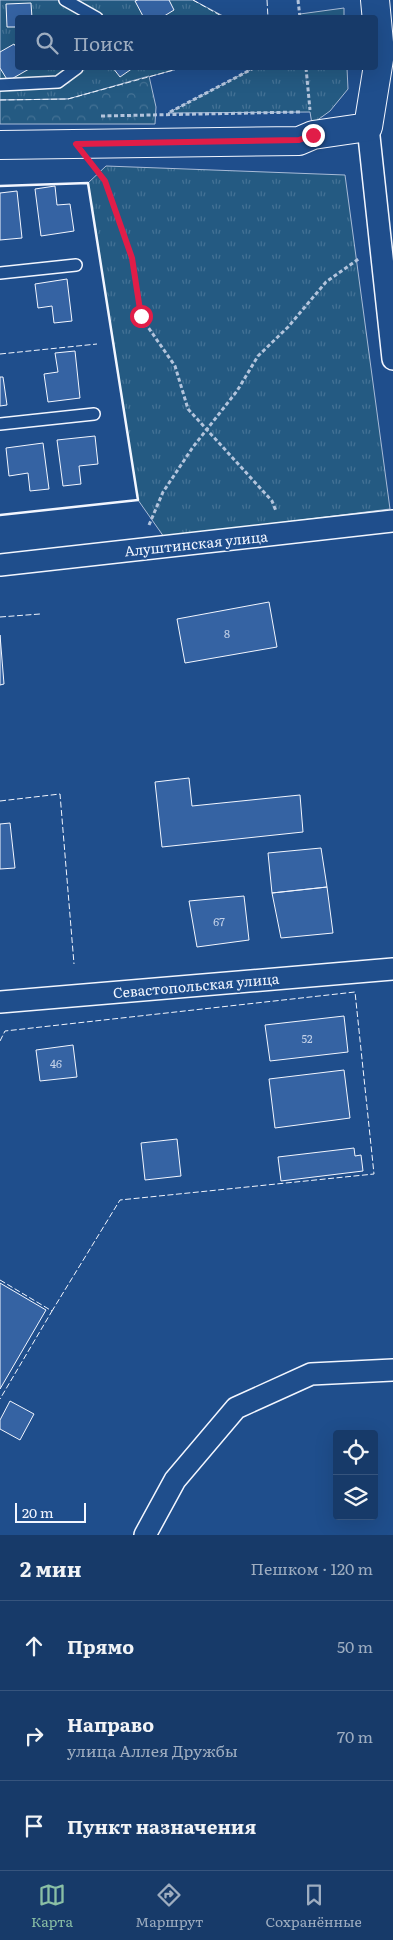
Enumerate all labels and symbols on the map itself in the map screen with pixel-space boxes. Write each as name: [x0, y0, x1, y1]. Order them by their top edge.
route end: [302, 124, 325, 147]
route start: [130, 305, 153, 328]
street label: Алуштинская улица: [123, 525, 269, 560]
house number: 8: [224, 625, 230, 641]
house number: 67: [213, 913, 225, 929]
street label: Севастопольская улица: [112, 968, 280, 1002]
house number: 52: [301, 1030, 313, 1046]
house number: 46: [50, 1055, 62, 1071]
scale bar: [15, 1500, 86, 1523]

